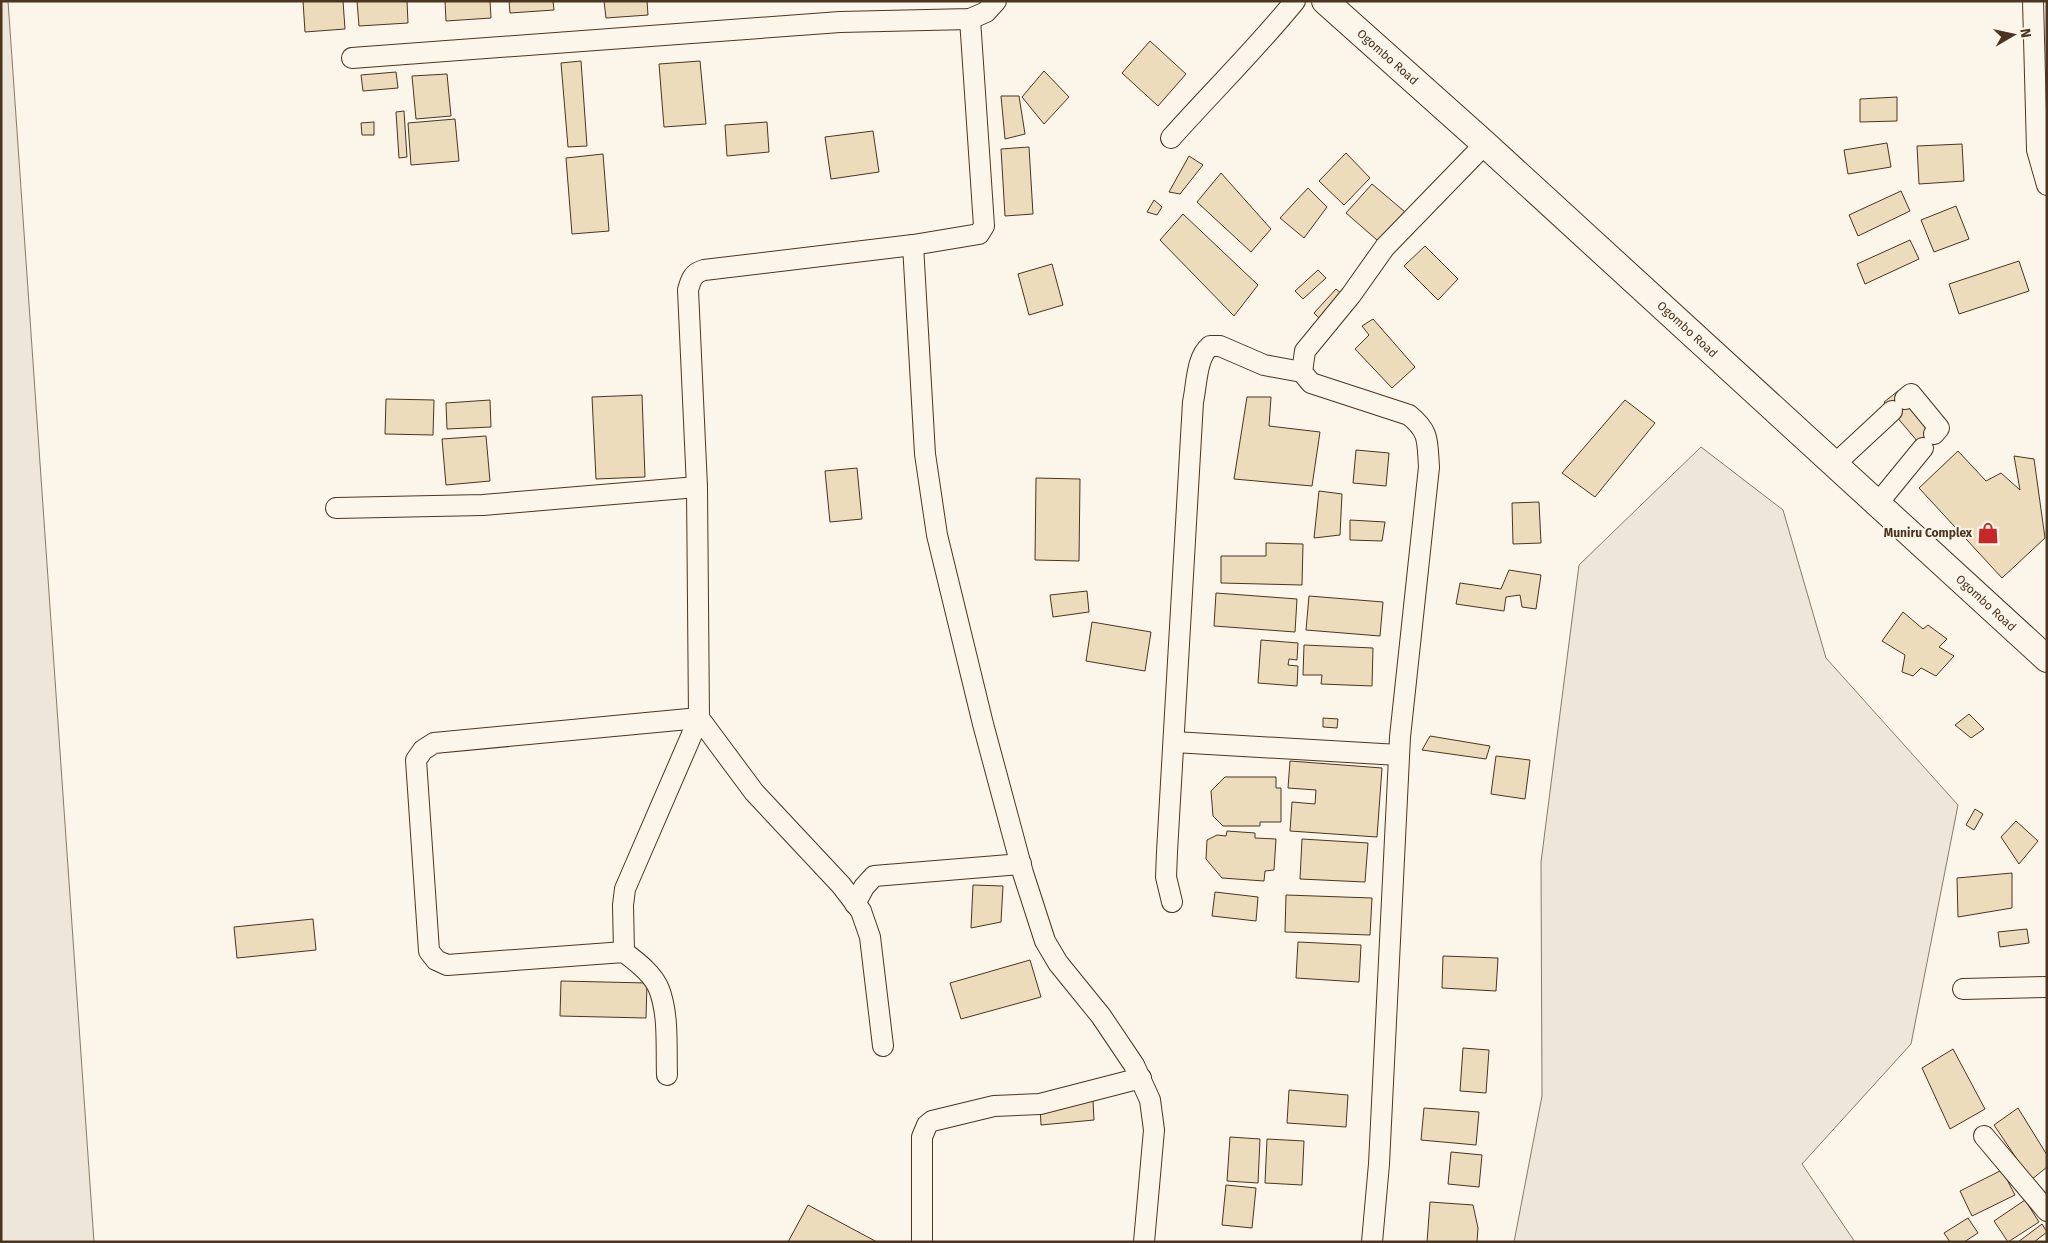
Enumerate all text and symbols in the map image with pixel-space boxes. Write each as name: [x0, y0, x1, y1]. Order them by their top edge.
north arrow: [1988, 10, 2038, 60]
street label: Ogombo Road: [1354, 26, 1421, 88]
text: N: [2016, 27, 2034, 39]
street label: Ogombo Road: [1654, 298, 1720, 360]
shop icon: Muniru Complex: [1975, 520, 2001, 546]
place label: Muniru Complex: [1884, 526, 1973, 540]
street label: Ogombo Road: [1953, 572, 2019, 634]

